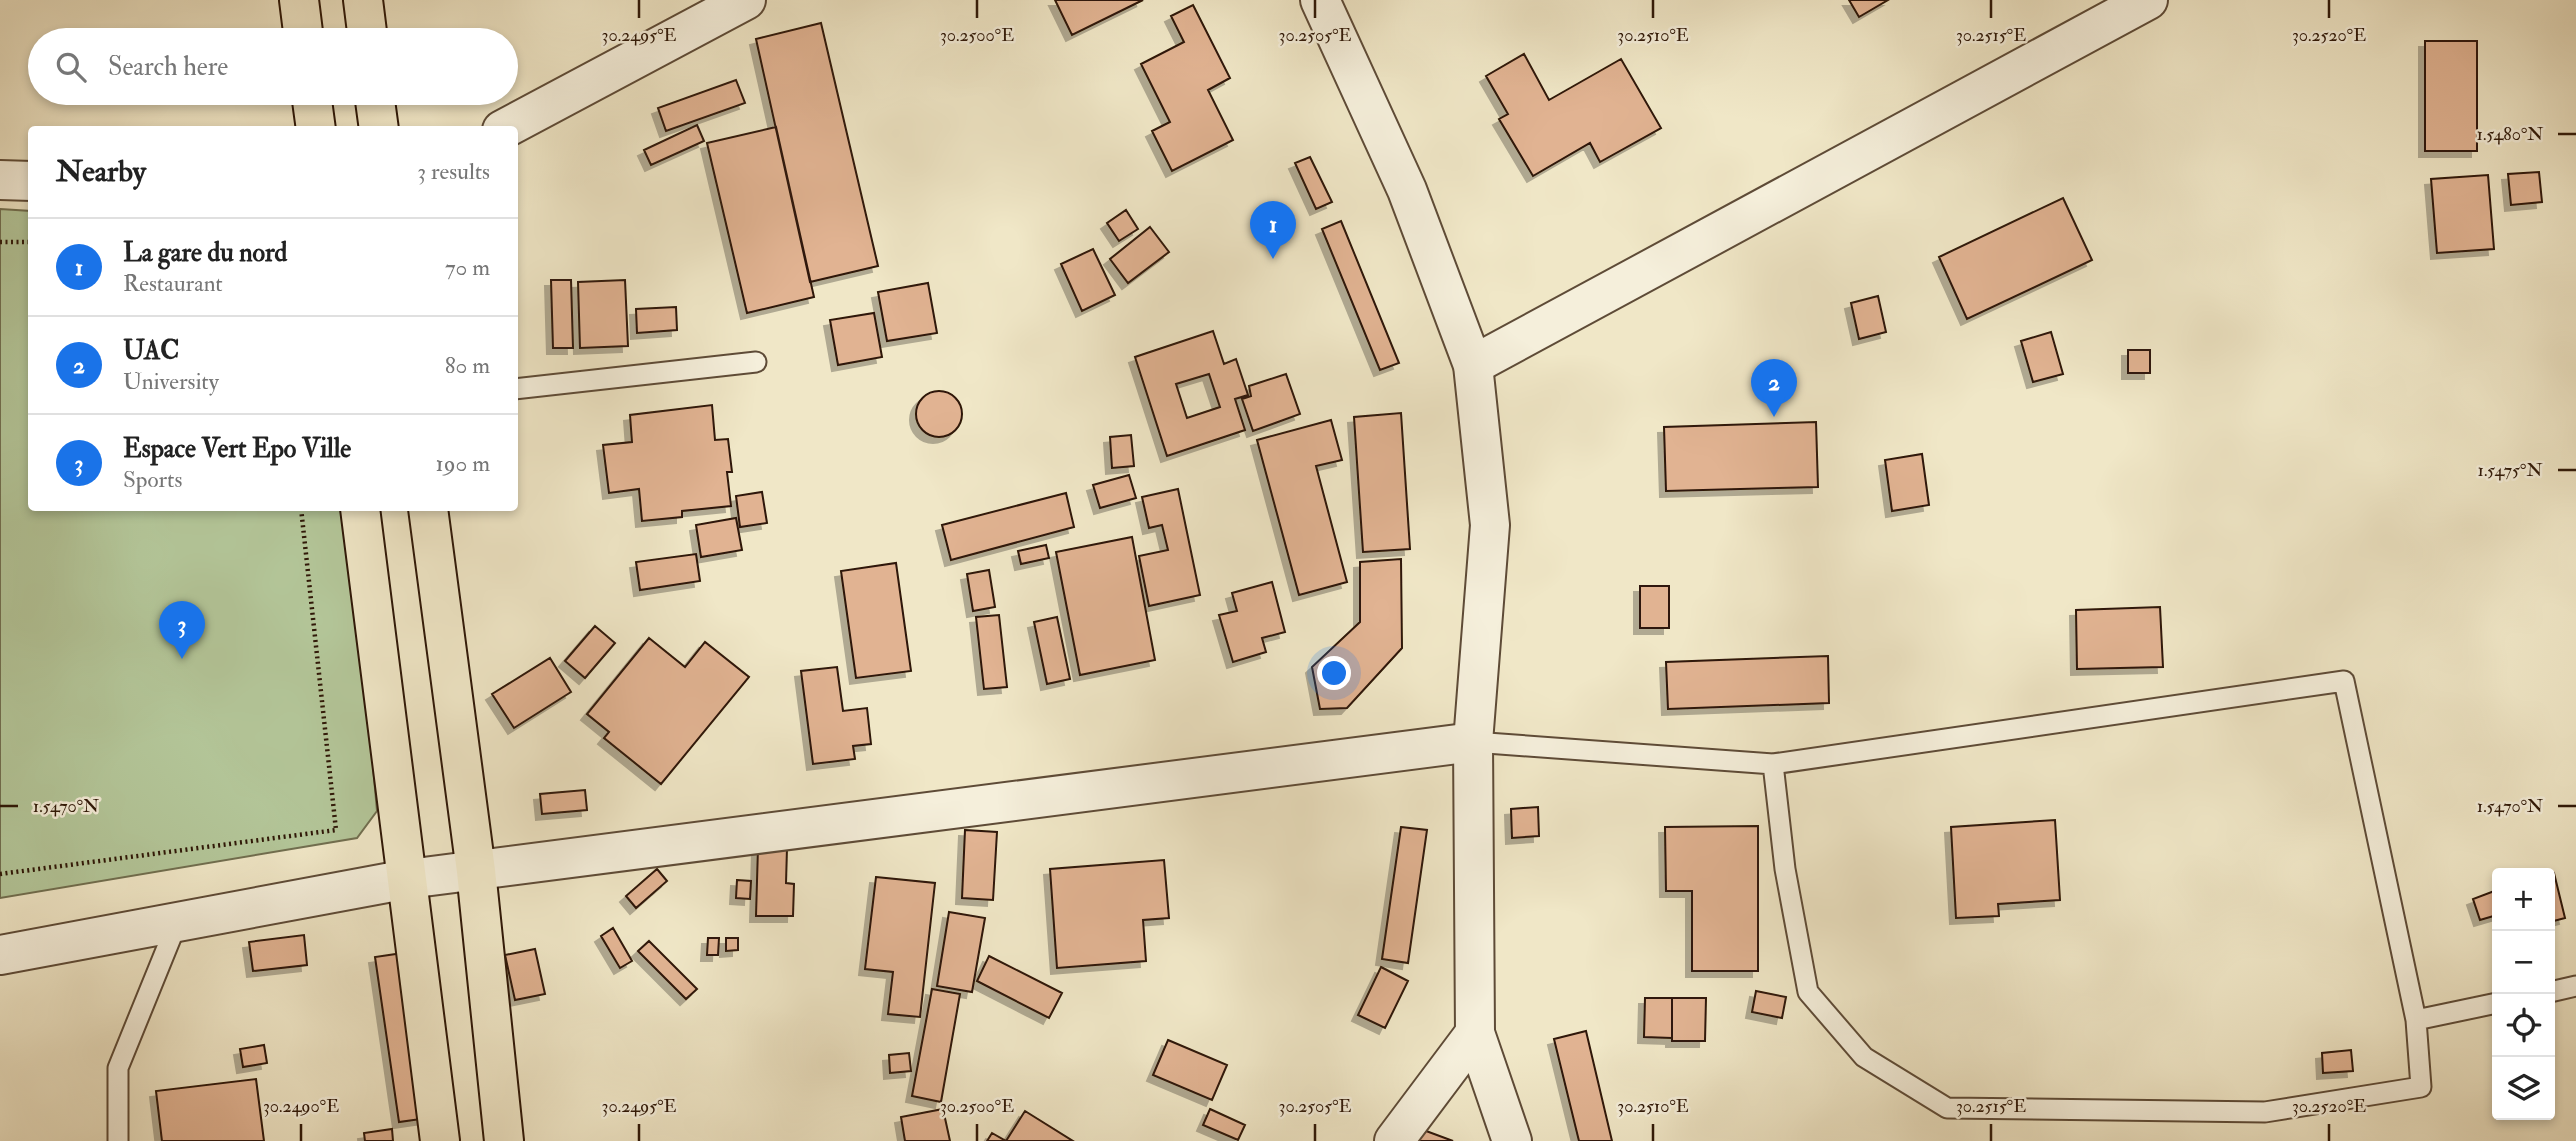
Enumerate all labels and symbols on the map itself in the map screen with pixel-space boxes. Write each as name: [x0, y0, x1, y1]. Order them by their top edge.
text: 30.2495°E: [602, 24, 676, 47]
text: 30.2500°E: [940, 24, 1014, 47]
text: 30.2505°E: [1279, 24, 1351, 47]
text: 30.2510°E: [1617, 24, 1689, 47]
text: 30.2515°E: [1956, 24, 2026, 47]
text: 30.2520°E: [2292, 24, 2366, 47]
text: 1.5480°N: [2477, 123, 2543, 146]
pin: 1: [1250, 201, 1296, 259]
pin: 2: [1751, 359, 1797, 417]
text: 1.5475°N: [2477, 459, 2543, 482]
pin: 3: [159, 601, 205, 659]
your location: [1317, 656, 1351, 690]
text: 1.5470°N: [33, 795, 99, 818]
text: 1.5470°N: [2477, 795, 2543, 818]
text: 30.2490°E: [263, 1095, 339, 1118]
text: 30.2495°E: [602, 1095, 676, 1118]
text: 30.2500°E: [940, 1095, 1014, 1118]
text: 30.2505°E: [1279, 1095, 1351, 1118]
text: 30.2510°E: [1617, 1095, 1689, 1118]
text: 30.2515°E: [1956, 1095, 2026, 1118]
text: 30.2520°E: [2292, 1095, 2366, 1118]

